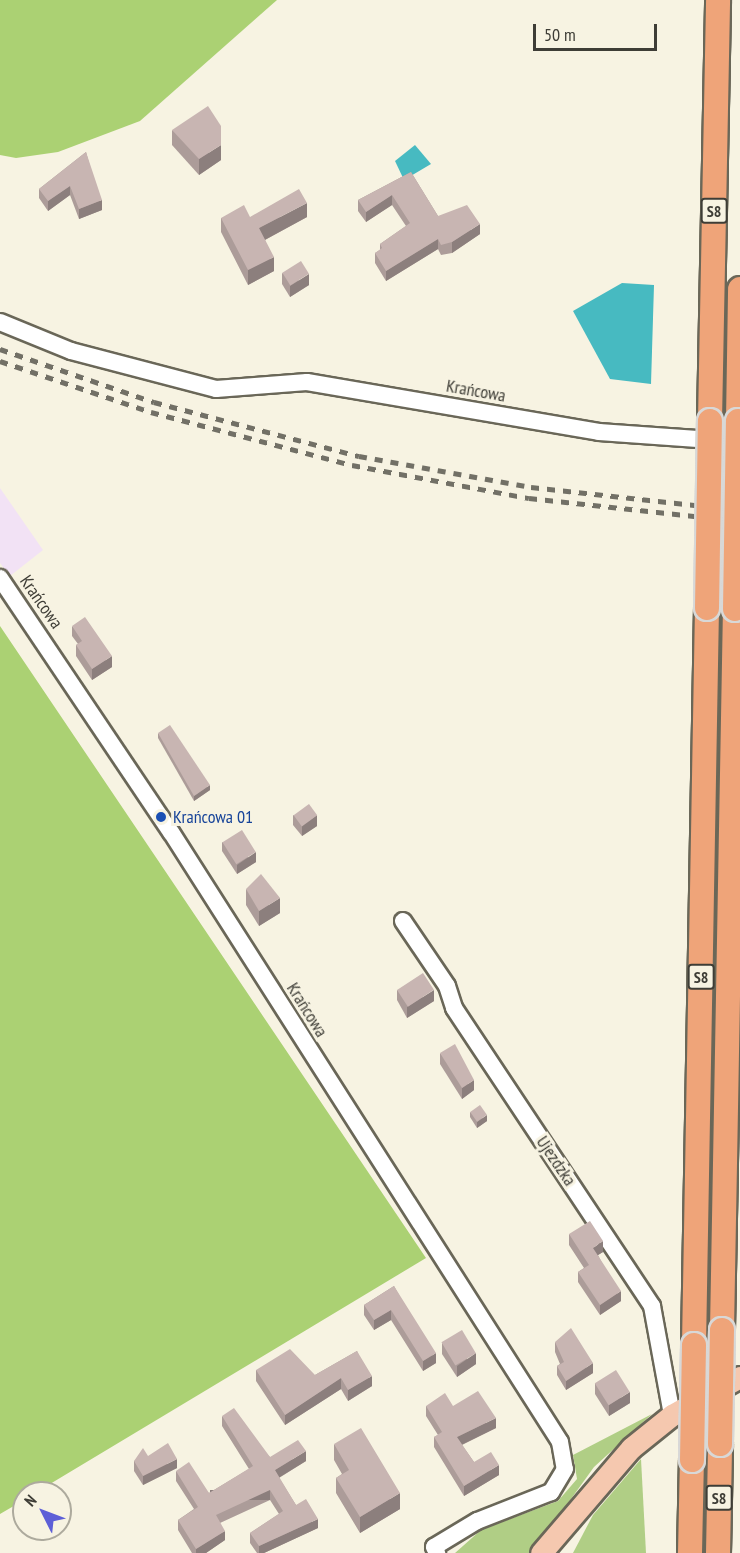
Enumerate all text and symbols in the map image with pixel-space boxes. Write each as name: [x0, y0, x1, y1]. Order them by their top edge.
scale bar: [536, 12, 660, 50]
text: 50 m: [544, 23, 576, 46]
road number: S8: [700, 198, 728, 224]
street label: Krańcowa: [445, 375, 507, 407]
street label: Krańcowa: [15, 571, 67, 633]
place label: Krańcowa 01: [173, 806, 253, 828]
marker: Krańcowa 01: [154, 810, 168, 824]
road number: S8: [688, 964, 714, 990]
street label: Krańcowa: [282, 979, 332, 1041]
street label: Ujezdzka: [532, 1132, 580, 1190]
north arrow: [12, 1481, 72, 1541]
road number: S8: [706, 1485, 732, 1511]
text: N: [20, 1490, 40, 1510]

